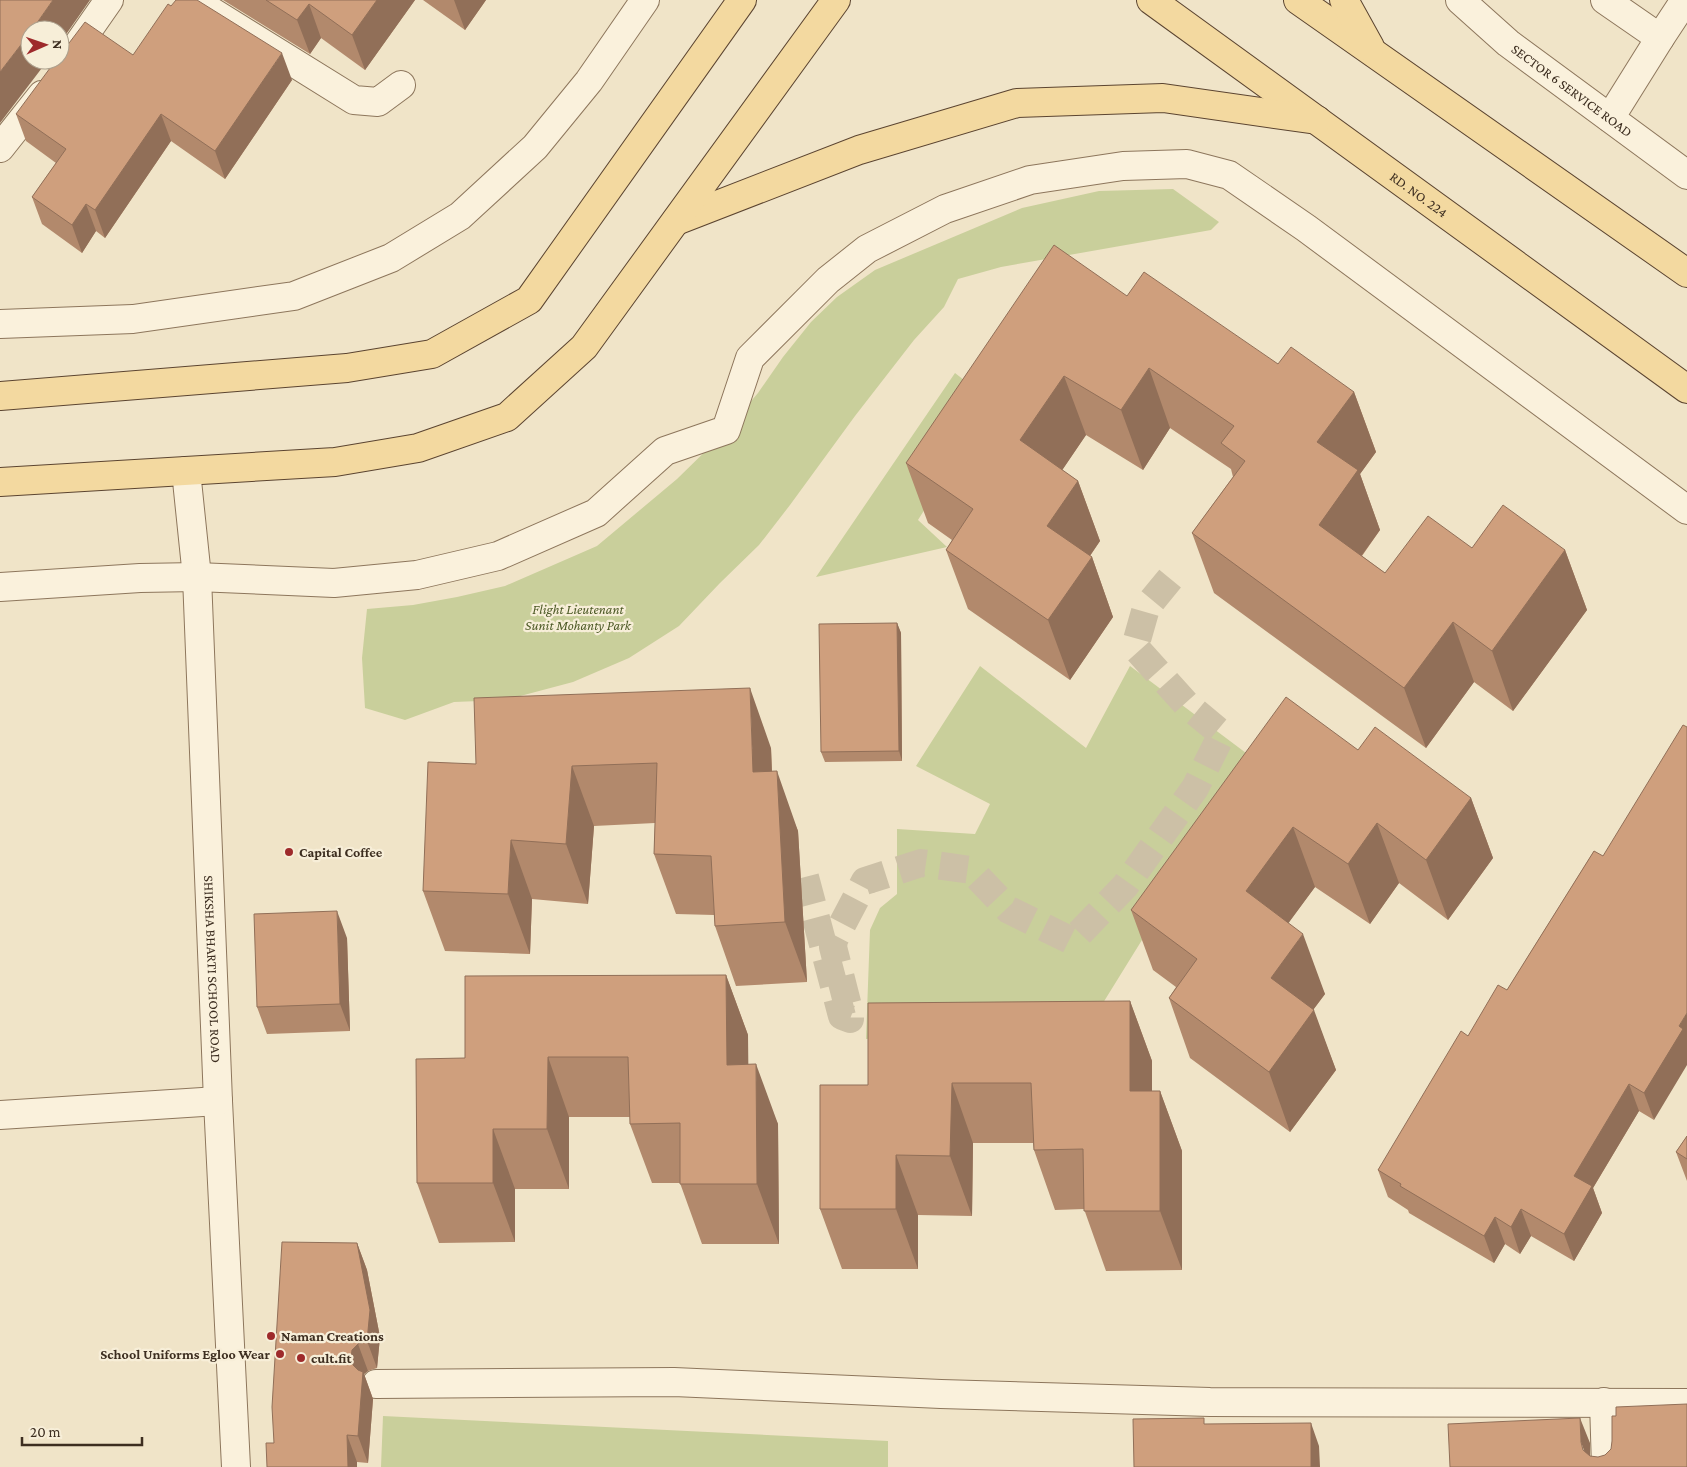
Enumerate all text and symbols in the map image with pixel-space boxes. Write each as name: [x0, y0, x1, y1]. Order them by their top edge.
north arrow: [20, 20, 70, 70]
text: N: [50, 39, 66, 50]
street label: SECTOR 6 SERVICE ROAD: [1509, 40, 1636, 140]
street label: RD. NO. 224: [1387, 168, 1451, 221]
park label: Flight Lieutenant Sunit Mohanty Park: [525, 601, 632, 633]
place label: Capital Coffee: [299, 844, 383, 860]
marker: Capital Coffee: [283, 846, 295, 858]
street label: SHIKSHA BHARTI SCHOOL ROAD: [201, 875, 224, 1063]
place label: Naman Creations: [281, 1328, 384, 1344]
marker: Naman Creations: [265, 1330, 277, 1342]
place label: School Uniforms Egloo Wear: [100, 1346, 270, 1362]
marker: School Uniforms Egloo Wear: [274, 1348, 286, 1360]
place label: cult.fit: [311, 1350, 352, 1366]
marker: cult.fit: [295, 1352, 307, 1364]
scale bar: [22, 1414, 142, 1446]
text: 20 m: [30, 1424, 61, 1440]

